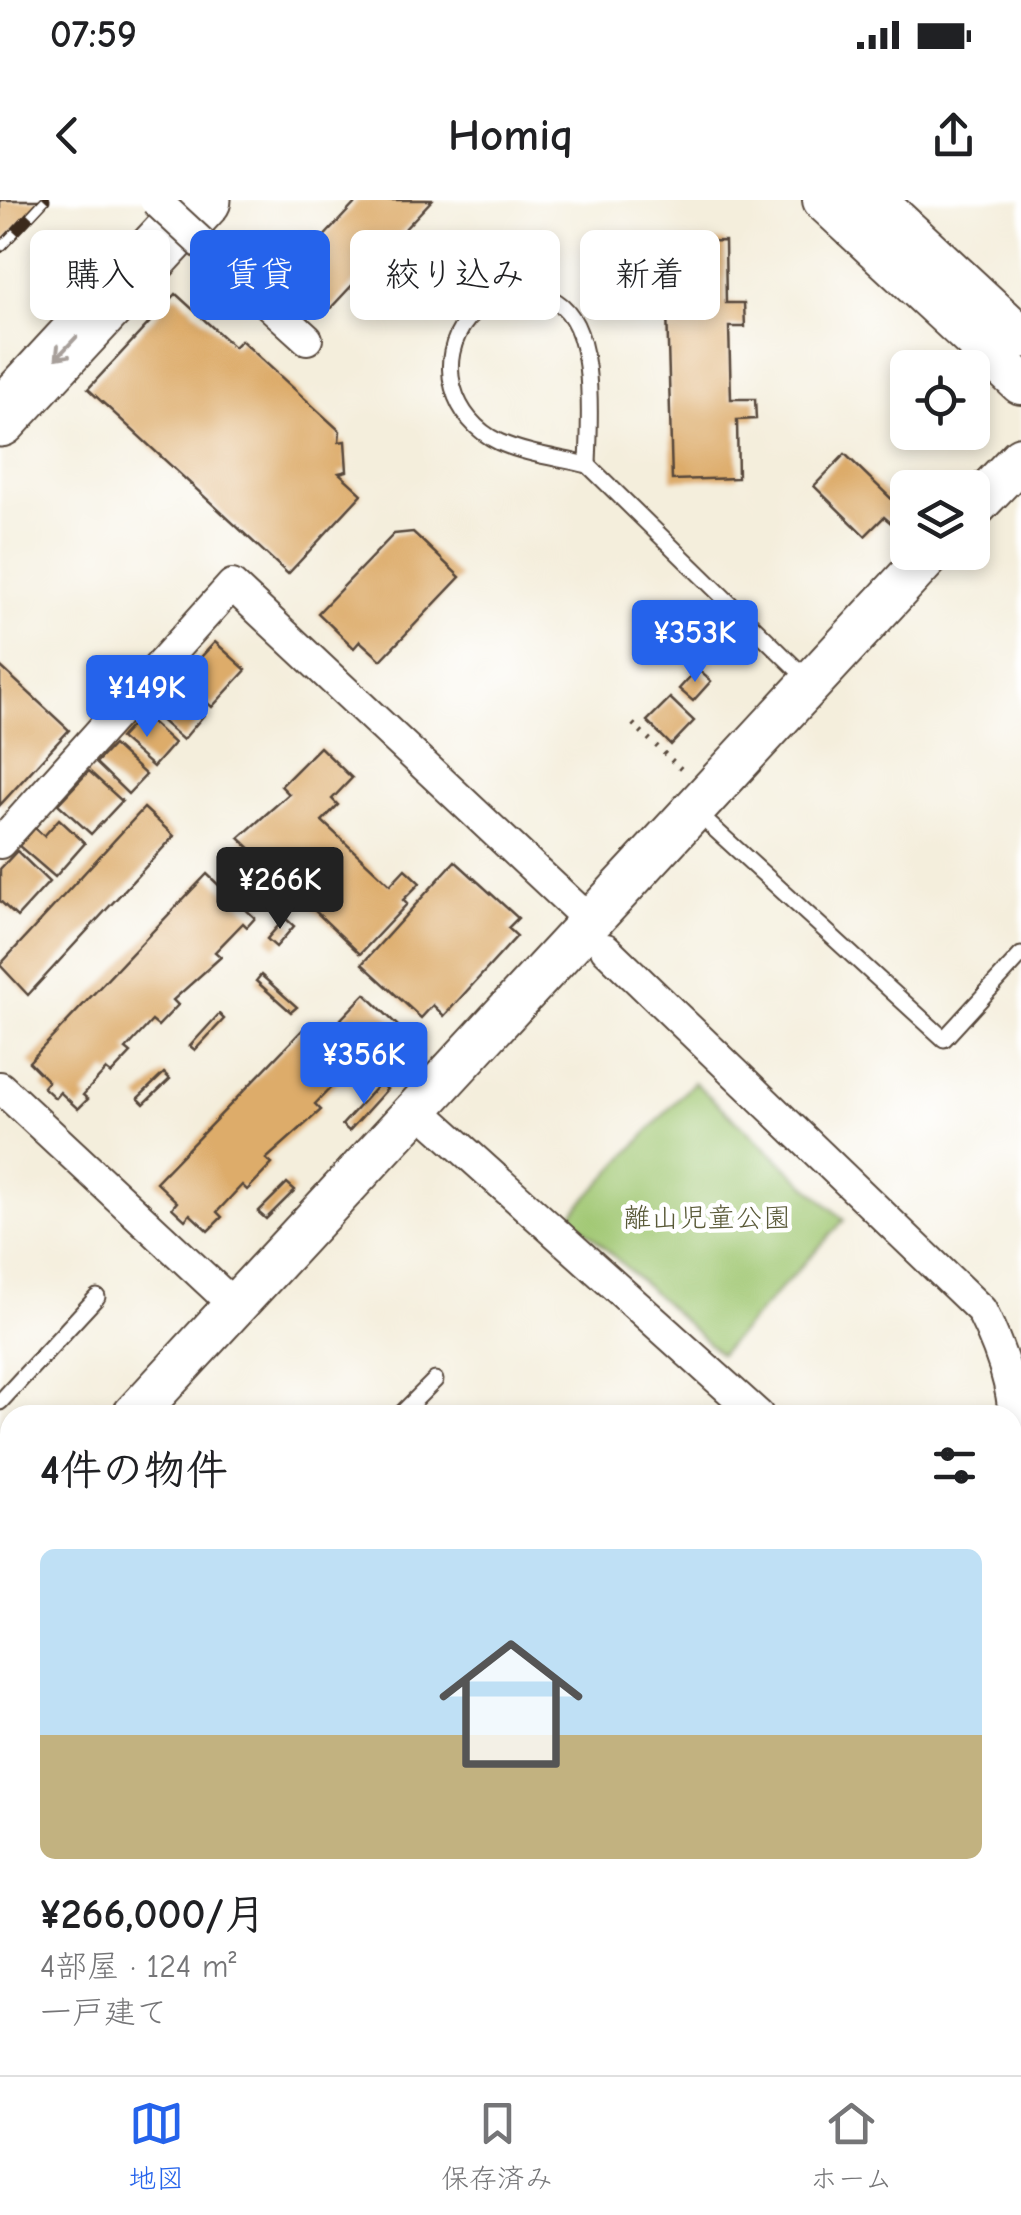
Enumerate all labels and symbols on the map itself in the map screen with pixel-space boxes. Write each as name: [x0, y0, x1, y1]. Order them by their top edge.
one-way arrow: [54, 335, 77, 360]
pin: ¥353K: [625, 600, 765, 685]
pin: ¥149K: [77, 655, 217, 740]
pin: ¥266K: [210, 847, 350, 932]
pin: ¥356K: [294, 1022, 434, 1107]
park label: 離山児童公園: [623, 1202, 791, 1234]

